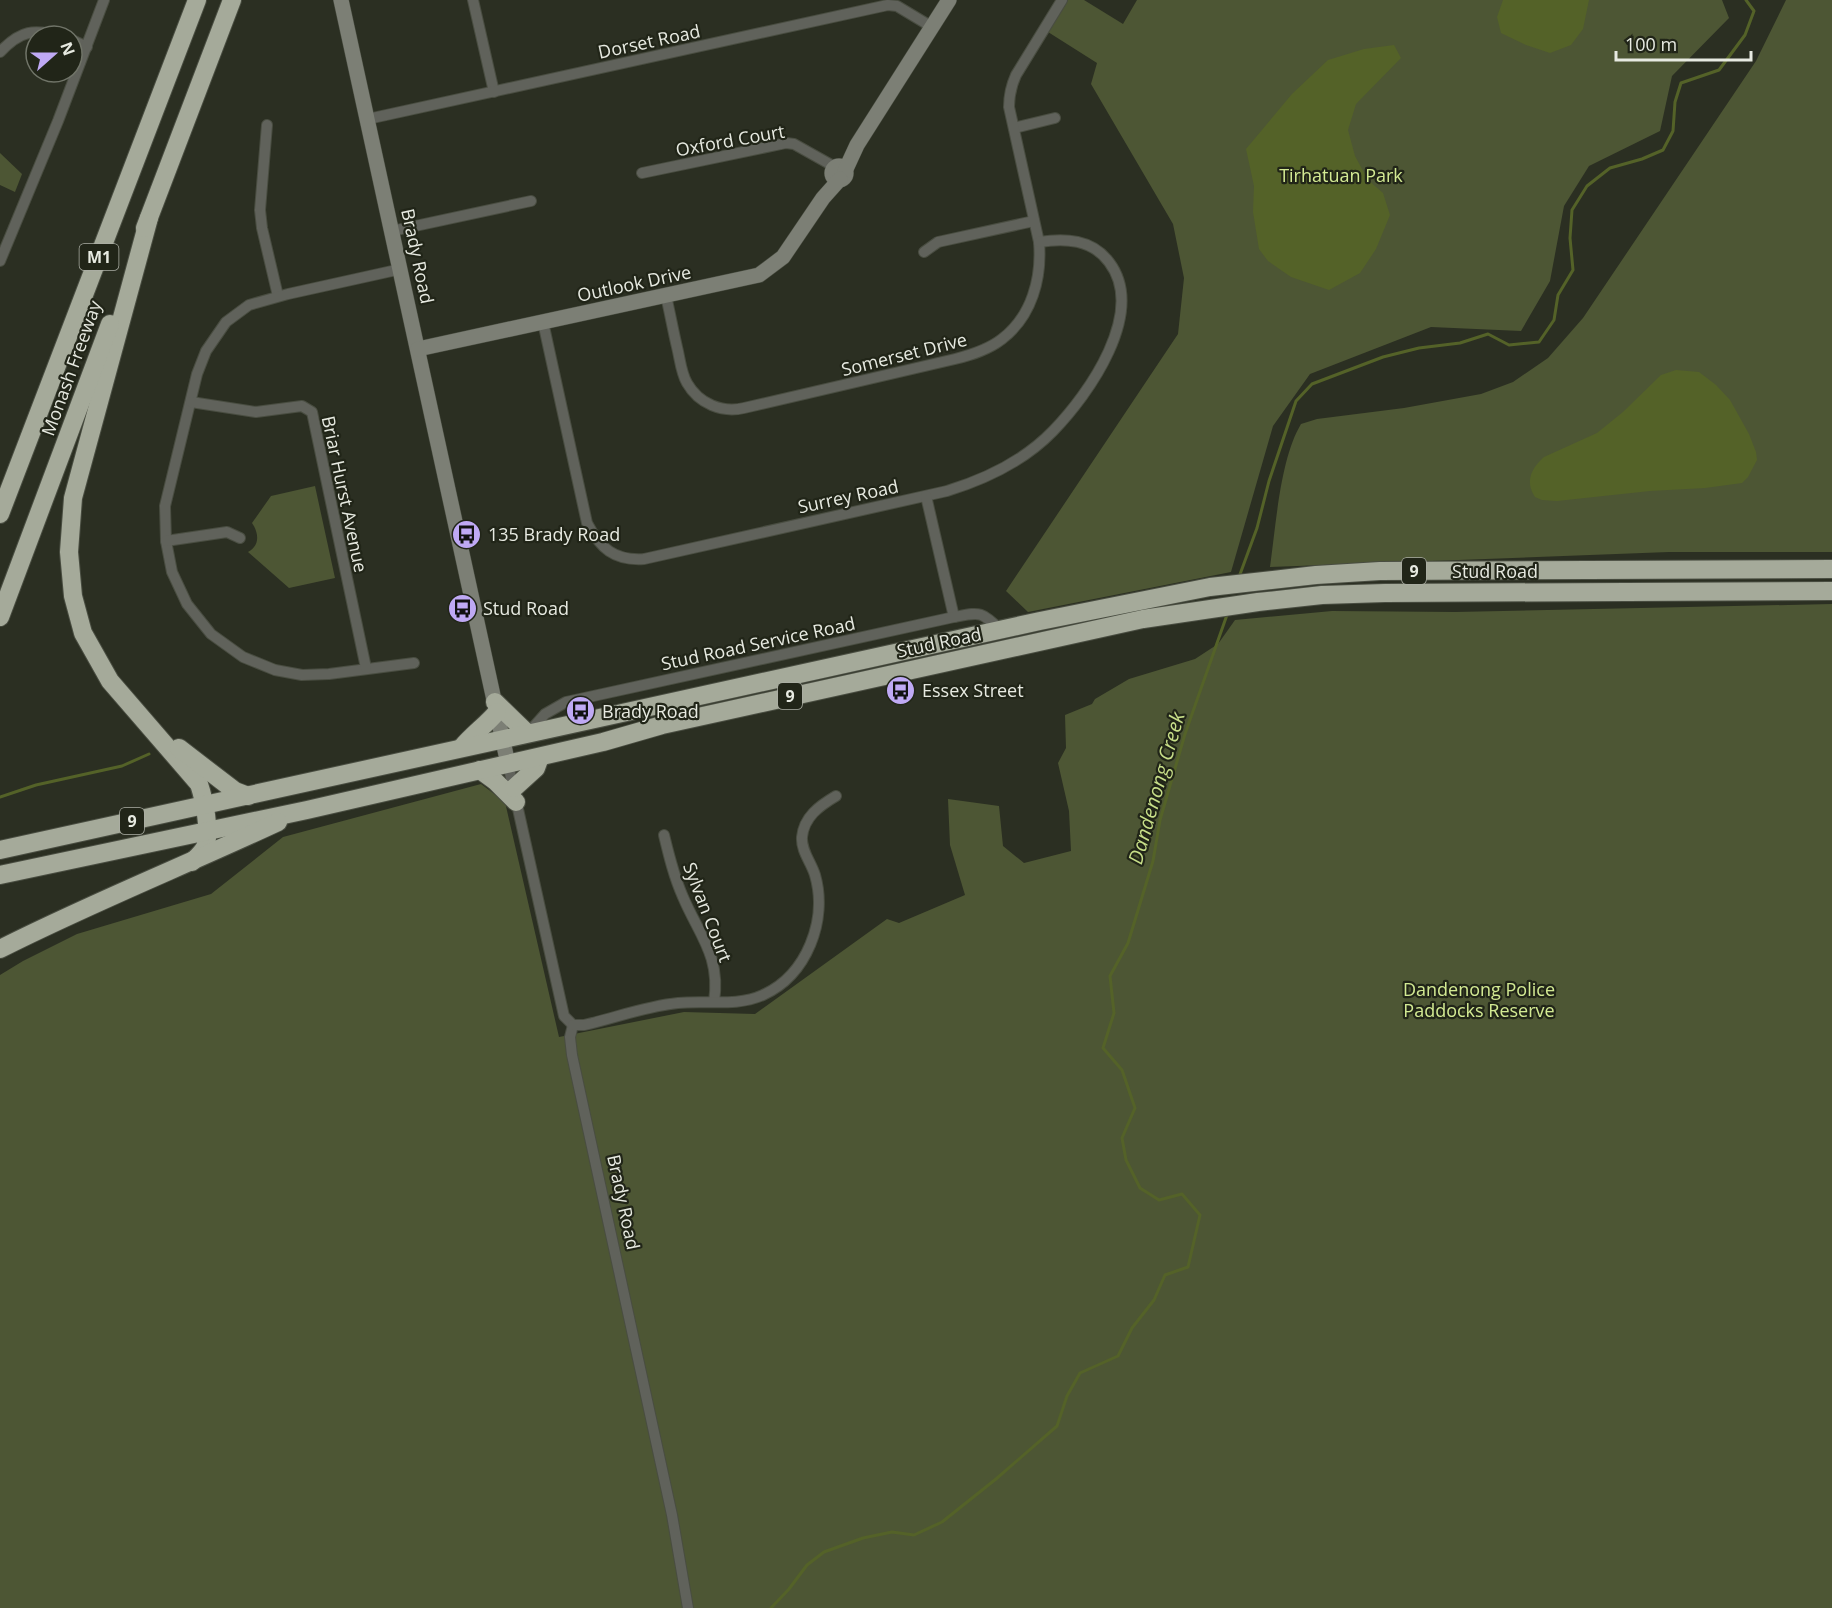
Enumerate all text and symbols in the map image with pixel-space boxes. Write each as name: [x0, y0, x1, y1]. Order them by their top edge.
street label: Dorset Road: [596, 18, 702, 64]
north arrow: [24, 24, 84, 84]
scale bar: [1616, 24, 1751, 62]
text: 100 m: [1625, 32, 1677, 56]
text: N: [55, 39, 81, 59]
street label: Oxford Court: [674, 119, 786, 161]
park label: Tirhatuan Park: [1279, 163, 1403, 187]
street label: Brady Road: [396, 206, 440, 306]
road number: M1: [80, 244, 118, 270]
street label: Outlook Drive: [575, 259, 693, 307]
street label: Monash Freeway: [35, 296, 107, 439]
street label: Somerset Drive: [839, 327, 969, 381]
street label: Briar Hurst Avenue: [317, 413, 373, 575]
street label: Surrey Road: [795, 474, 901, 518]
bus stop icon: 135 Brady Road: [451, 518, 483, 550]
place label: 135 Brady Road: [488, 522, 620, 546]
road number: 9: [1402, 558, 1426, 584]
street label: Stud Road: [1452, 559, 1538, 583]
bus stop icon: Stud Road: [446, 592, 478, 624]
place label: Stud Road: [483, 596, 569, 620]
street label: Stud Road Service Road: [659, 611, 857, 675]
street label: Stud Road: [894, 621, 984, 663]
bus stop icon: Essex Street: [885, 674, 917, 706]
place label: Essex Street: [922, 678, 1024, 702]
road number: 9: [778, 683, 802, 709]
bus stop icon: Brady Road: [565, 695, 597, 727]
place label: Brady Road: [602, 699, 699, 723]
water label: Dandenong Creek: [1121, 708, 1191, 867]
road number: 9: [120, 808, 144, 834]
street label: Sylvan Court: [678, 859, 738, 965]
park label: Dandenong Police Paddocks Reserve: [1403, 977, 1555, 1022]
street label: Brady Road: [602, 1152, 646, 1252]

